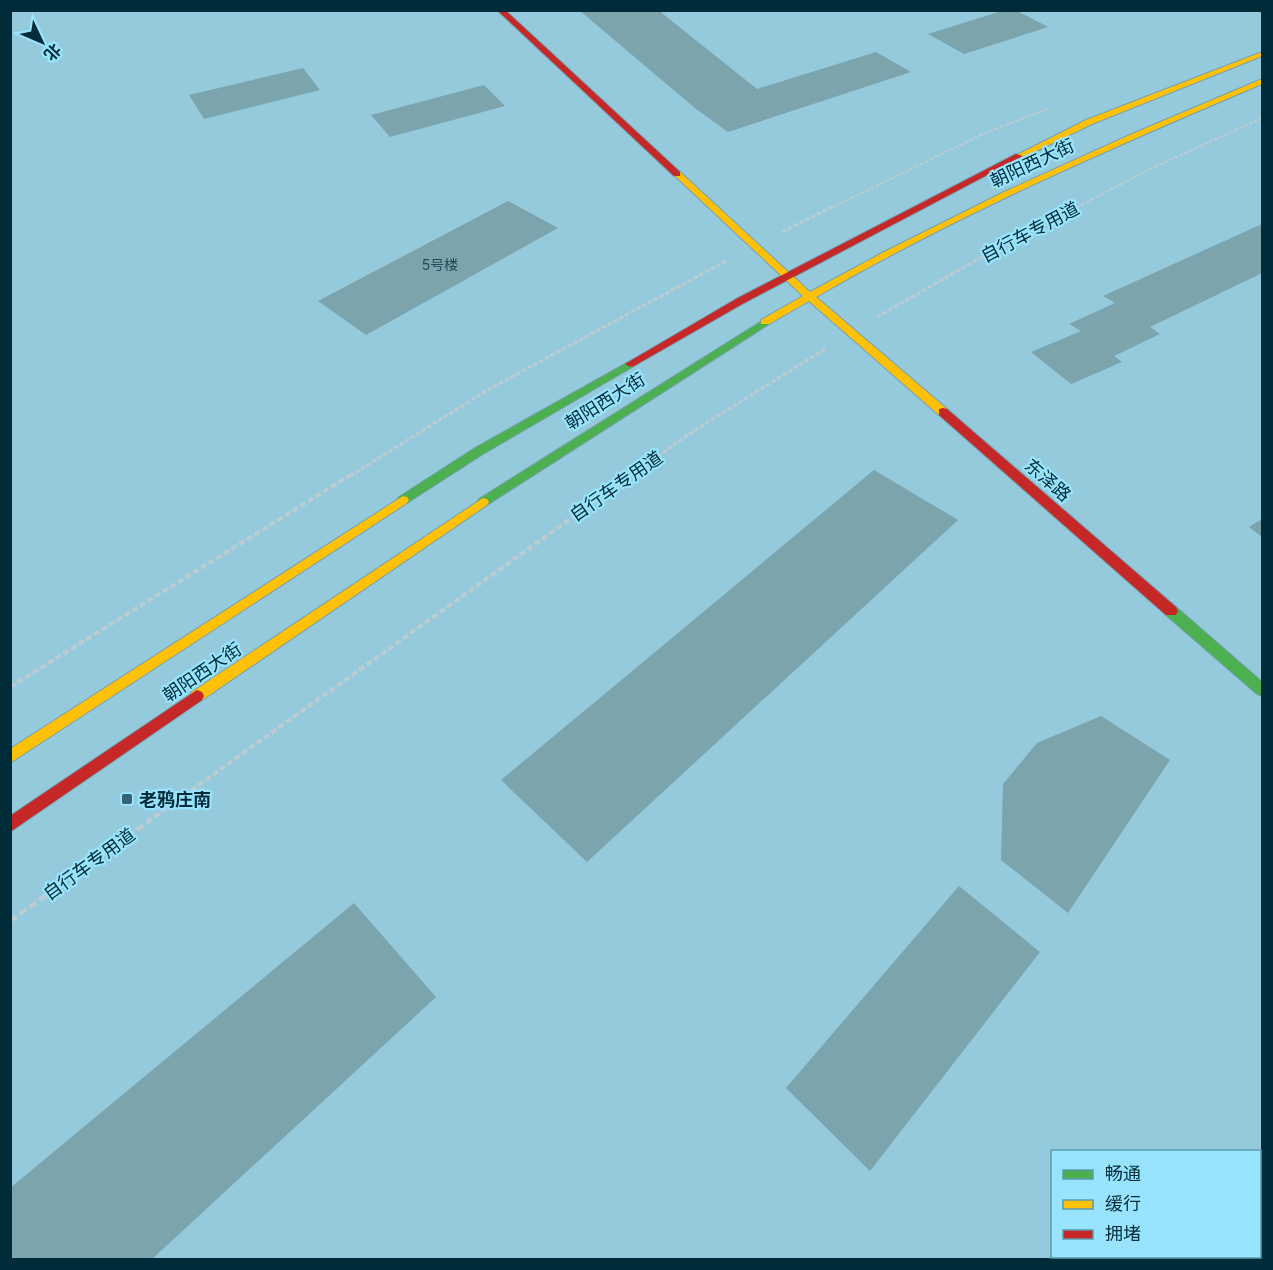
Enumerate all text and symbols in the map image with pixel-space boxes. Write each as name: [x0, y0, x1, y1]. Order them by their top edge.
north arrow: [12, 12, 72, 72]
text: 北: [40, 40, 66, 65]
street label: 朝阳西大街: [987, 134, 1077, 192]
street label: 自行车专用道: [977, 197, 1083, 267]
house number: 5号楼: [422, 256, 458, 273]
street label: 朝阳西大街: [561, 368, 649, 434]
street label: 自行车专用道: [566, 446, 666, 526]
street label: 东泽路: [1021, 454, 1075, 506]
street label: 朝阳西大街: [159, 638, 245, 706]
place label: 老鸦庄南: [139, 789, 211, 810]
marker: 老鸦庄南: [120, 792, 134, 806]
street label: 自行车专用道: [39, 824, 139, 904]
legend: [1051, 1150, 1261, 1258]
text: 畅通: [1105, 1163, 1141, 1184]
text: 缓行: [1105, 1193, 1141, 1214]
text: 拥堵: [1105, 1223, 1141, 1244]

